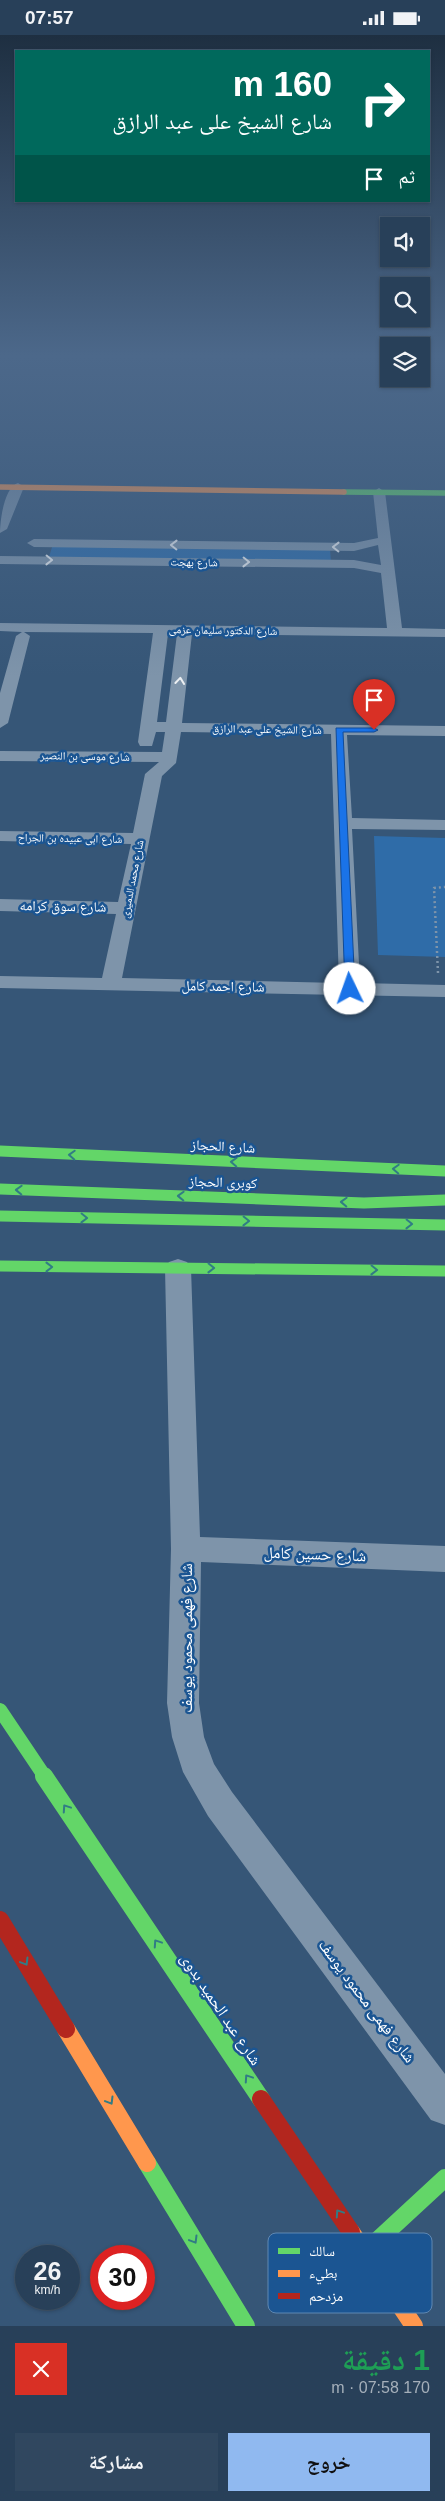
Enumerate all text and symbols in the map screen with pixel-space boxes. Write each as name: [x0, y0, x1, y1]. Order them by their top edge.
text: 07:57: [25, 7, 74, 28]
text: 160 m: [233, 64, 332, 103]
icon: right: [350, 70, 415, 135]
text: شارع الشيخ على عبد الرازق: [112, 109, 332, 134]
icon: arrive: [360, 165, 388, 193]
text: ثم: [398, 166, 415, 187]
map controls: [380, 217, 430, 387]
button: sound: [380, 217, 430, 267]
button: search: [380, 277, 430, 327]
button: layers: [380, 337, 430, 387]
one-way arrow: [169, 540, 177, 550]
one-way arrow: [332, 541, 340, 552]
one-way arrow: [45, 555, 53, 565]
street label: شارع بهجت: [170, 556, 218, 569]
one-way arrow: [242, 557, 250, 568]
street label: شارع الدكتور سليمان عزمى: [169, 623, 277, 638]
one-way arrow: [174, 677, 185, 685]
pin: [353, 679, 395, 730]
icon: arrive: [360, 686, 388, 714]
street label: شارع الشيخ على عبد الرازق: [212, 722, 322, 737]
street label: شارع موسى بن النصير: [39, 749, 130, 764]
street label: شارع ابى عبيده بن الجراح: [18, 831, 122, 846]
street label: شارع محمد الدميرى: [119, 839, 146, 919]
street label: شارع سوق كرامه: [19, 897, 107, 917]
position arrow: [323, 962, 375, 1014]
street label: شارع احمد كامل: [181, 977, 265, 997]
street label: شارع الحجاز: [189, 1136, 256, 1158]
one-way arrow: [67, 1149, 75, 1160]
one-way arrow: [230, 1156, 238, 1167]
one-way arrow: [392, 1164, 400, 1174]
street label: كوبرى الحجاز: [188, 1173, 258, 1192]
one-way arrow: [15, 1184, 23, 1195]
one-way arrow: [177, 1191, 185, 1201]
one-way arrow: [340, 1197, 348, 1207]
one-way arrow: [80, 1212, 88, 1223]
one-way arrow: [242, 1216, 250, 1226]
one-way arrow: [405, 1219, 413, 1229]
one-way arrow: [45, 1262, 53, 1272]
one-way arrow: [208, 1263, 215, 1273]
one-way arrow: [370, 1265, 378, 1275]
street label: شارع حسين كامل: [263, 1544, 367, 1566]
street label: شارع فهمى محمود يوسف: [178, 1563, 197, 1713]
one-way arrow: [63, 1805, 72, 1814]
street label: شارع فهمى محمود يوسف: [314, 1936, 419, 2067]
one-way arrow: [154, 1939, 163, 1949]
street label: شارع عبد الحميد بدوى: [176, 1950, 265, 2069]
one-way arrow: [19, 1957, 29, 1966]
one-way arrow: [245, 2074, 254, 2084]
one-way arrow: [103, 2095, 113, 2104]
one-way arrow: [336, 2209, 345, 2218]
legend: [268, 2233, 432, 2313]
one-way arrow: [188, 2234, 198, 2243]
text: سالك: [309, 2243, 335, 2259]
speed limit sign: 30: [90, 2245, 155, 2310]
text: 26: [34, 2257, 61, 2285]
text: بطيء: [309, 2265, 338, 2285]
text: km/h: [34, 2283, 61, 2297]
text: مزدحم: [309, 2288, 343, 2306]
button: close: [15, 2343, 67, 2395]
text: 1 دقيقة: [342, 2343, 430, 2376]
text: 170 m · 07:58: [331, 2379, 430, 2396]
button: مشاركة: [15, 2433, 218, 2491]
button: خروج: [228, 2433, 430, 2491]

